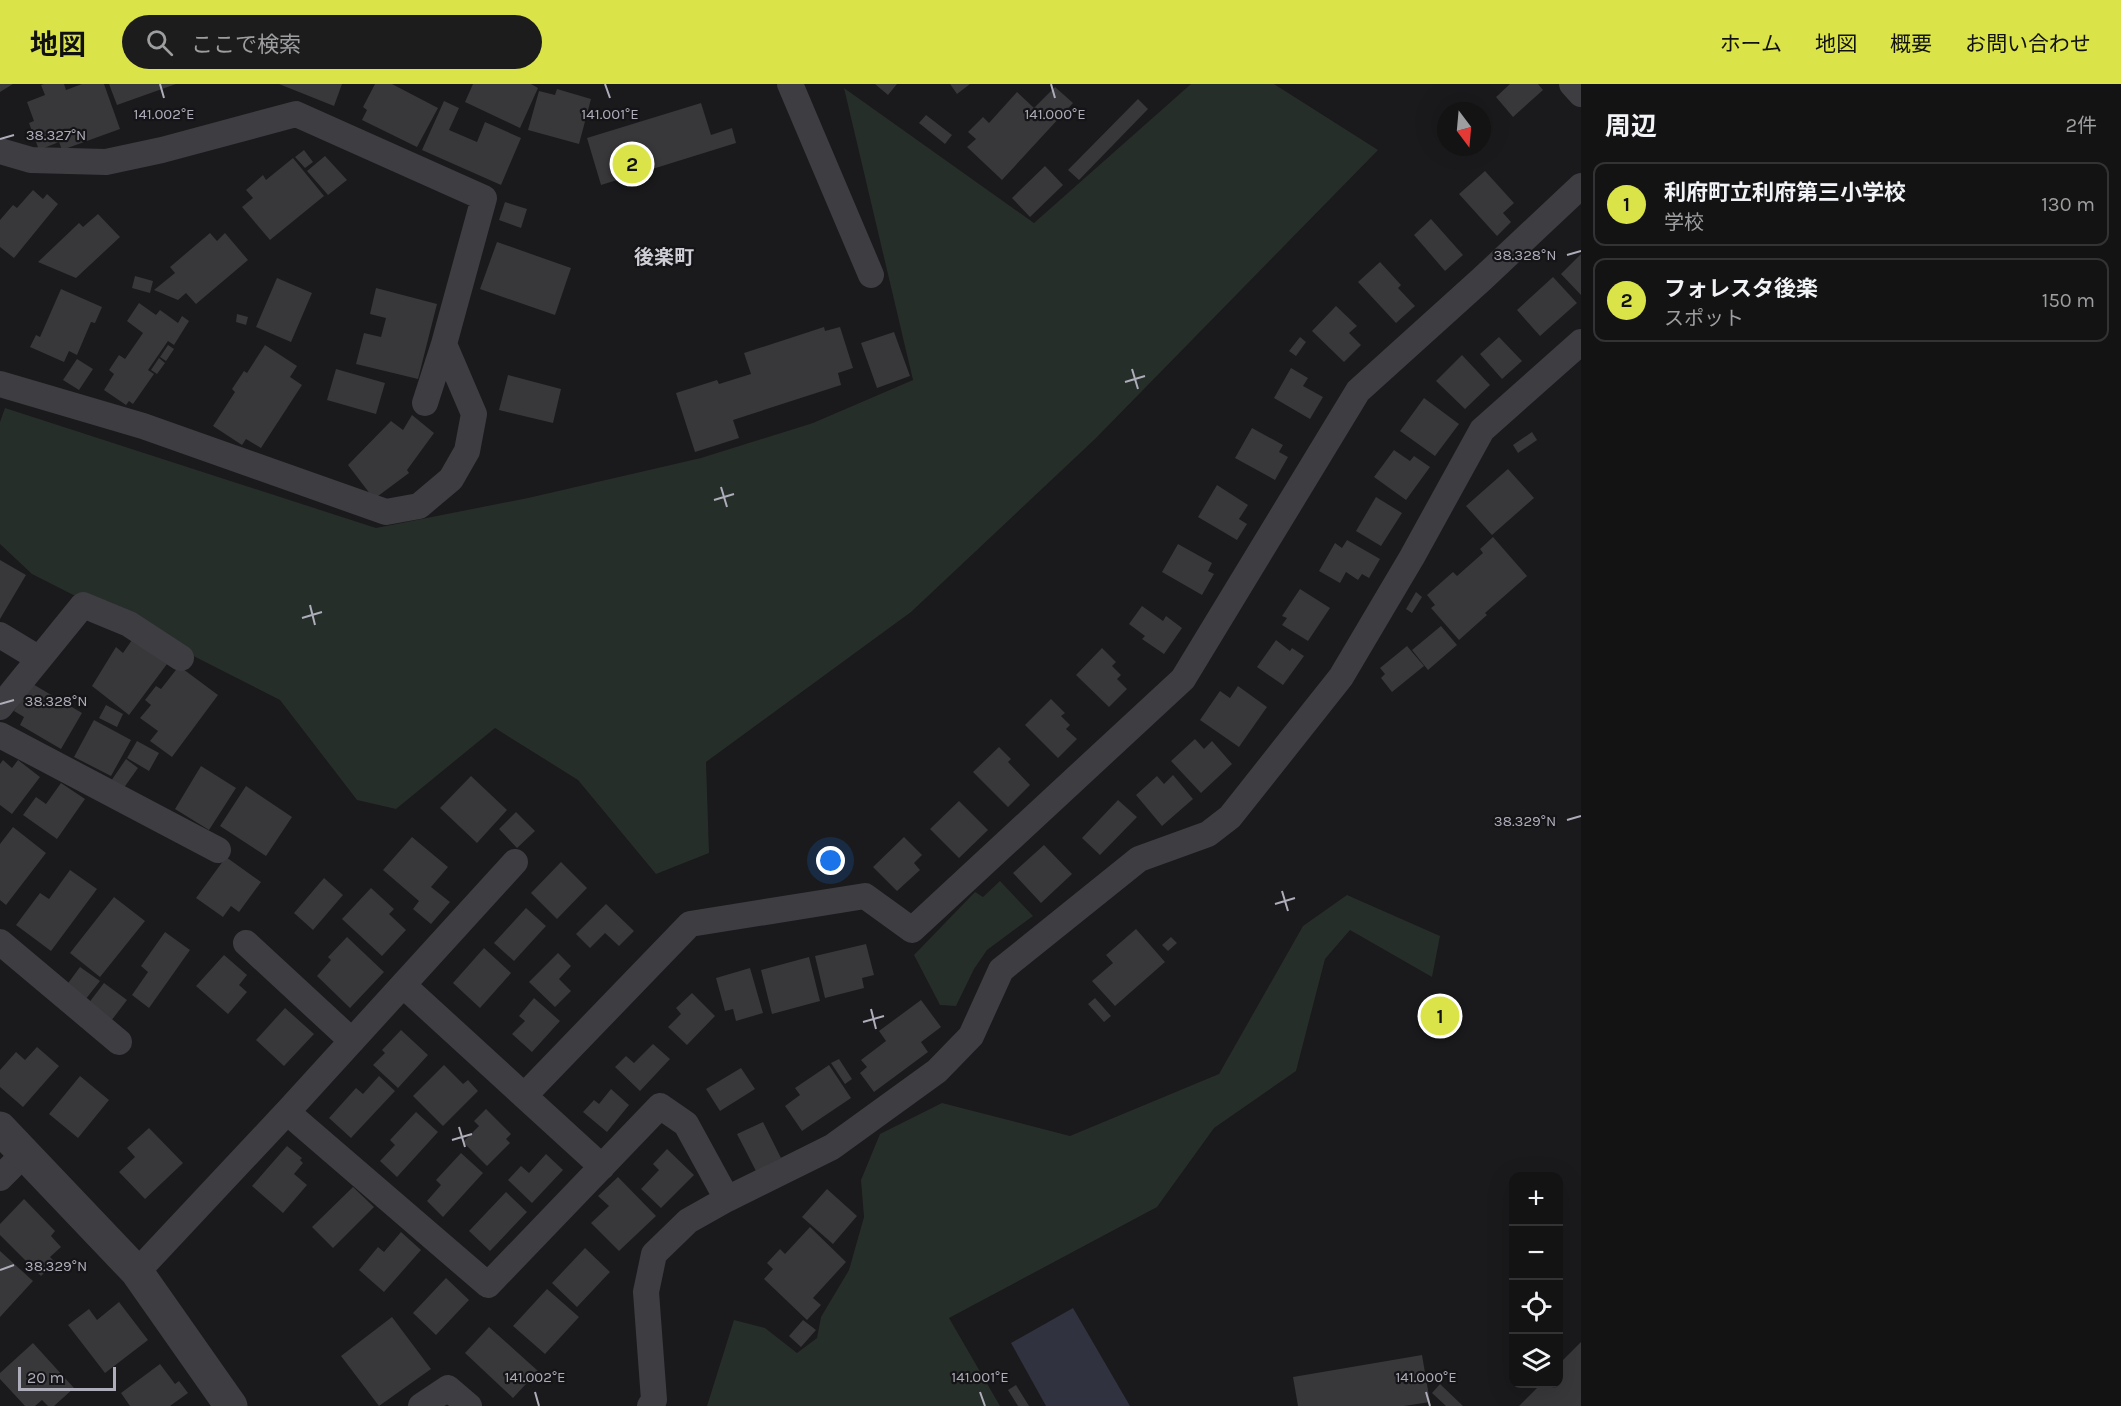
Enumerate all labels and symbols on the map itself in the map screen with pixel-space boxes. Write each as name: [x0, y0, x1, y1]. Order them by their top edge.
north arrow: [1437, 102, 1491, 156]
text: 141.002°E: [133, 105, 195, 123]
text: 141.001°E: [581, 105, 639, 123]
text: 141.000°E: [1024, 105, 1086, 123]
text: 38.327°N: [26, 126, 86, 144]
pin: 2: [612, 142, 652, 187]
district label: 後楽町: [634, 246, 694, 269]
text: 38.328°N: [1494, 246, 1556, 264]
text: 38.328°N: [25, 692, 87, 710]
text: 38.329°N: [1494, 812, 1556, 830]
your location: [816, 846, 845, 875]
pin: 1: [1420, 994, 1460, 1038]
text: 38.329°N: [25, 1257, 87, 1275]
scale bar: [18, 1364, 116, 1392]
text: 141.002°E: [504, 1368, 566, 1386]
text: 141.001°E: [951, 1368, 1009, 1386]
text: 141.000°E: [1395, 1368, 1457, 1386]

